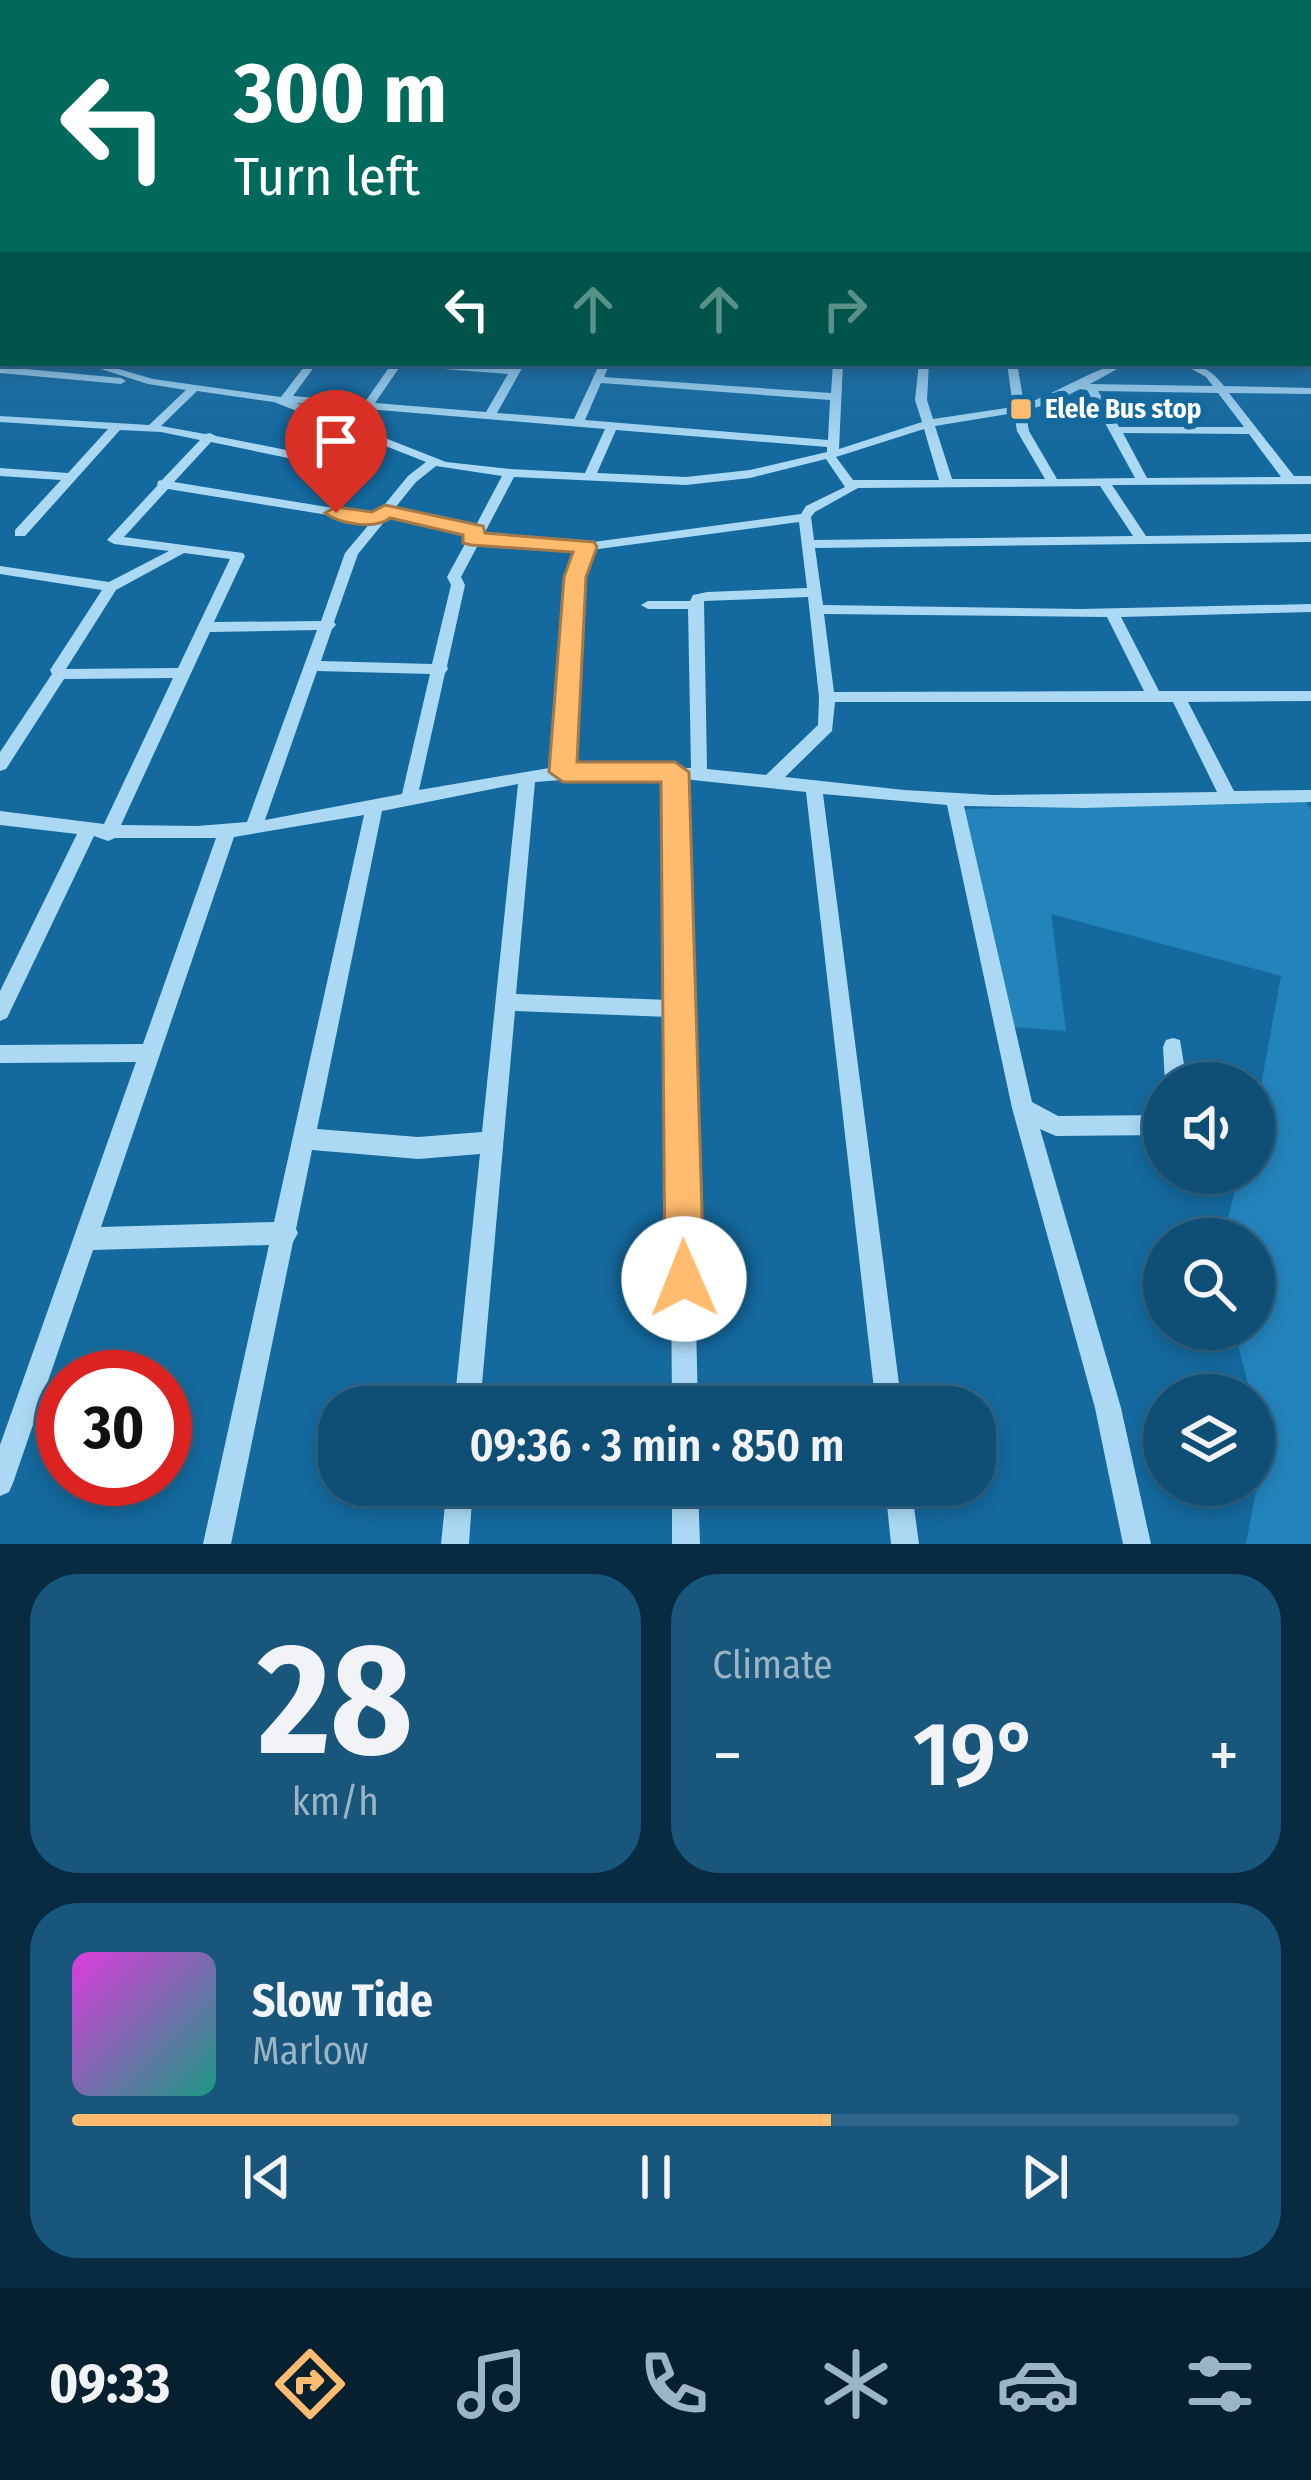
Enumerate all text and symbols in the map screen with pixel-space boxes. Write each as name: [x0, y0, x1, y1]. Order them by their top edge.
text: 300 m: [234, 43, 447, 144]
icon: left: [36, 48, 192, 204]
text: Turn left: [234, 145, 420, 209]
icon: left: [434, 276, 500, 342]
icon: ahead: [560, 276, 626, 342]
icon: ahead: [686, 276, 752, 342]
icon: right: [812, 276, 878, 342]
pin: [285, 390, 387, 513]
place label: Elele Bus stop: [1045, 393, 1202, 425]
marker: Elele Bus stop: [1008, 396, 1034, 422]
icon: arrive: [303, 408, 369, 474]
map controls: [1143, 1062, 1275, 1506]
button: sound: [1143, 1062, 1275, 1194]
position arrow: [621, 1216, 747, 1342]
button: search: [1143, 1218, 1275, 1350]
speed limit sign: 30: [36, 1350, 192, 1506]
button: layers: [1143, 1374, 1275, 1506]
text: 09:36 · 3 min · 850 m: [470, 1419, 844, 1473]
text: 28: [258, 1607, 413, 1794]
text: Climate: [713, 1642, 833, 1688]
text: 19°: [913, 1701, 1038, 1809]
text: −: [713, 1716, 742, 1795]
text: +: [1209, 1716, 1239, 1795]
text: km/h: [292, 1779, 379, 1825]
text: Slow Tide: [252, 1974, 433, 2028]
text: Marlow: [252, 2028, 369, 2074]
icon: previous: [234, 2144, 300, 2210]
icon: pause: [623, 2144, 689, 2210]
icon: next: [1012, 2144, 1078, 2210]
icon: directions: [268, 2342, 352, 2426]
icon: music: [450, 2342, 534, 2426]
icon: phone: [632, 2342, 716, 2426]
icon: climate: [814, 2342, 898, 2426]
icon: car: [996, 2342, 1080, 2426]
icon: filters: [1178, 2342, 1262, 2426]
text: 09:33: [49, 2352, 170, 2416]

